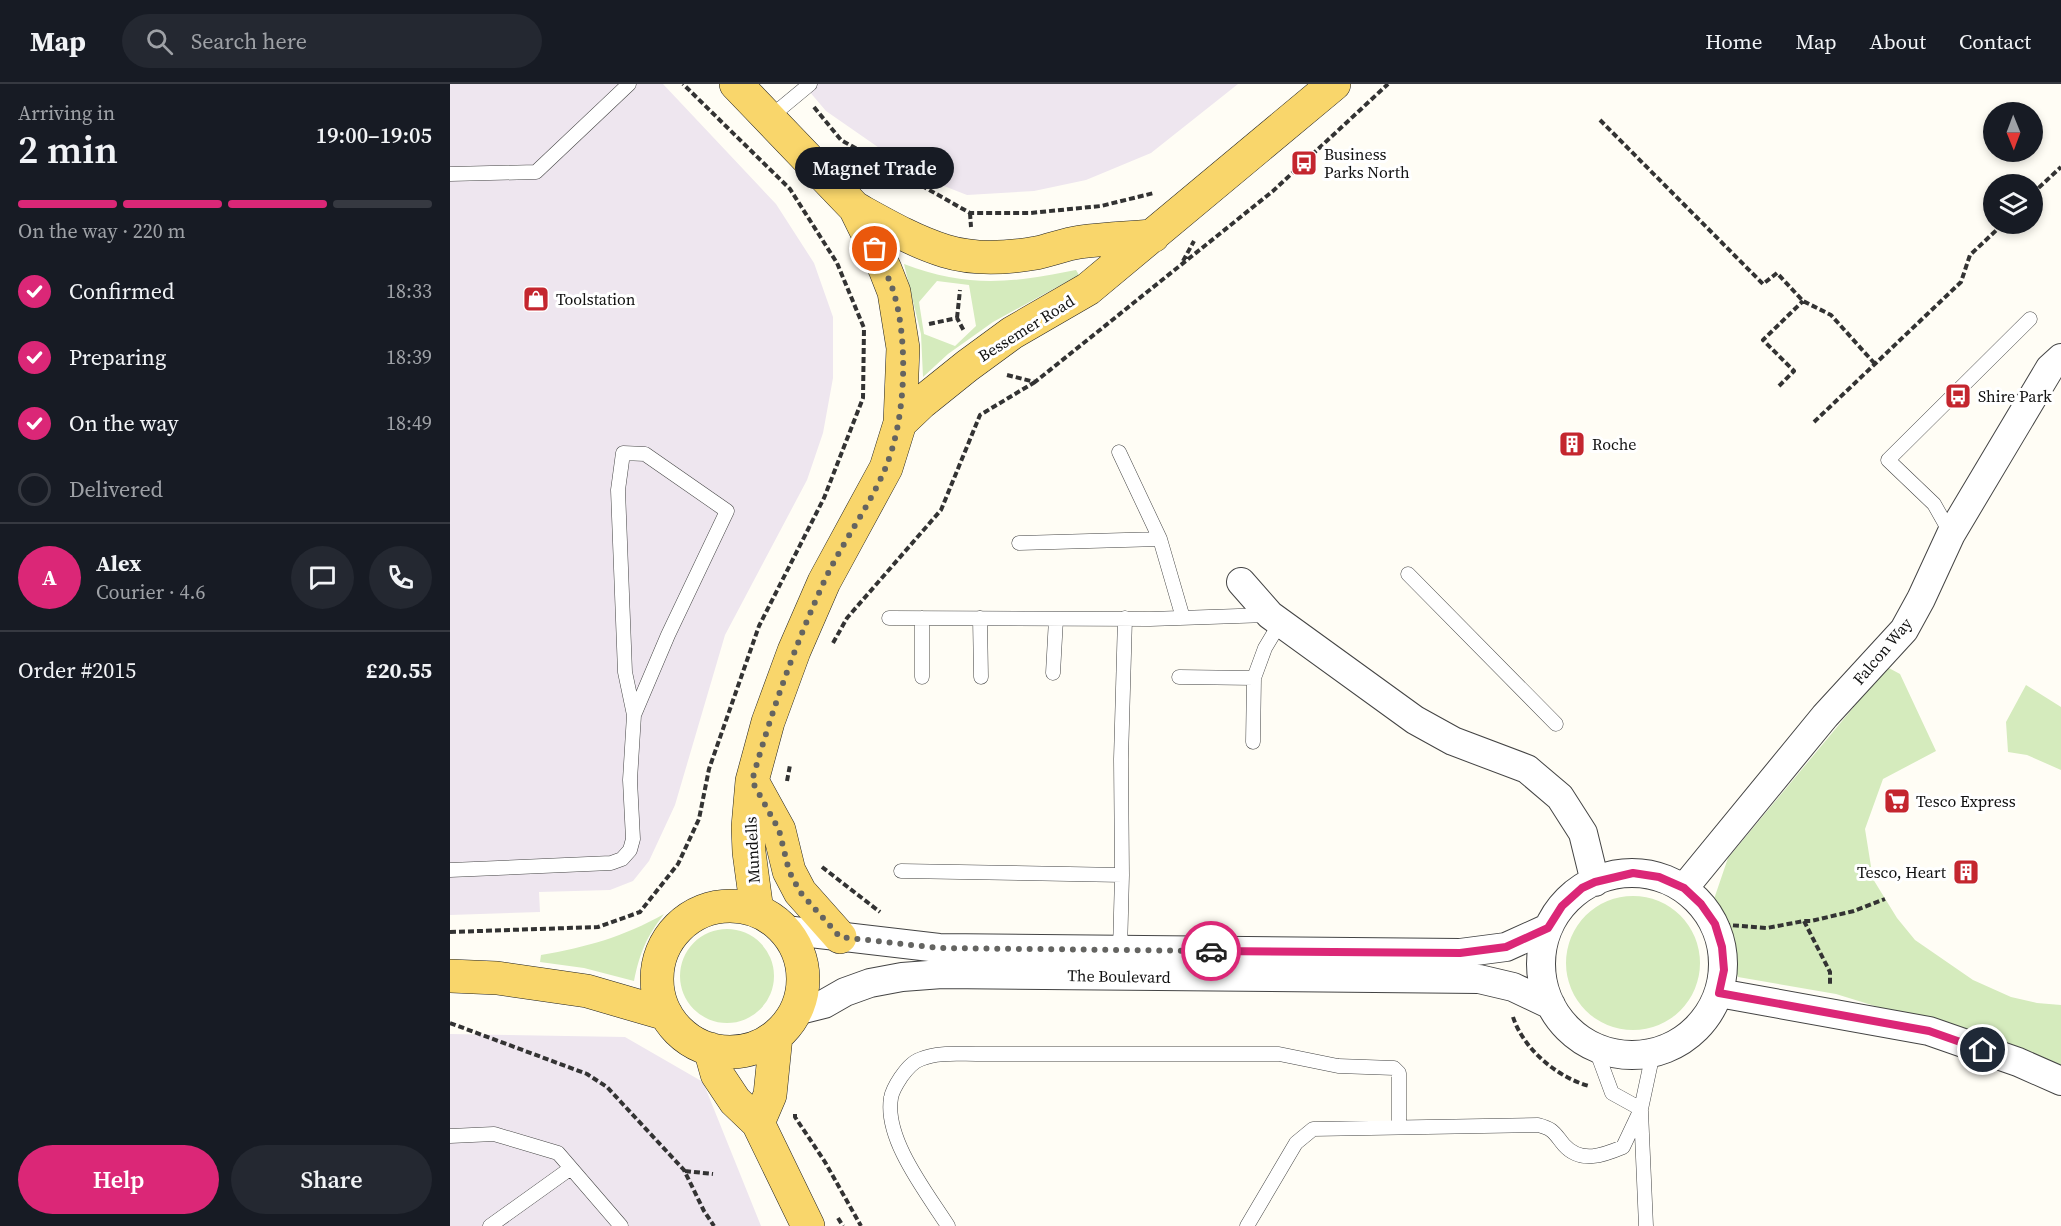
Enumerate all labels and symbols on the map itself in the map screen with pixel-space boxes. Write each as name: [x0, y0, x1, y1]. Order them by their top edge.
north arrow: [1983, 102, 2043, 162]
place label: Business Parks North: [1324, 143, 1410, 183]
callout: Magnet Trade: [796, 147, 954, 189]
bus stop icon: Business Parks North: [1289, 148, 1319, 178]
pin: [849, 223, 900, 274]
shop icon: Toolstation: [521, 284, 551, 314]
place label: Toolstation: [556, 288, 636, 310]
street label: Bessemer Road: [974, 290, 1078, 366]
bus stop icon: Shire Park: [1943, 381, 1973, 411]
place label: Shire Park: [1978, 385, 2052, 407]
building icon: Roche: [1557, 429, 1587, 459]
place label: Roche: [1592, 433, 1636, 455]
street label: Falcon Way: [1847, 612, 1917, 689]
supermarket icon: Tesco Express: [1882, 786, 1912, 816]
place label: Tesco Express: [1916, 790, 2016, 812]
street label: Mundells: [739, 816, 765, 884]
building icon: Tesco, Heart: [1951, 857, 1981, 887]
place label: Tesco, Heart: [1857, 861, 1947, 883]
courier: [1181, 921, 1241, 981]
street label: The Boulevard: [1067, 964, 1171, 988]
pin: [1957, 1024, 2008, 1075]

